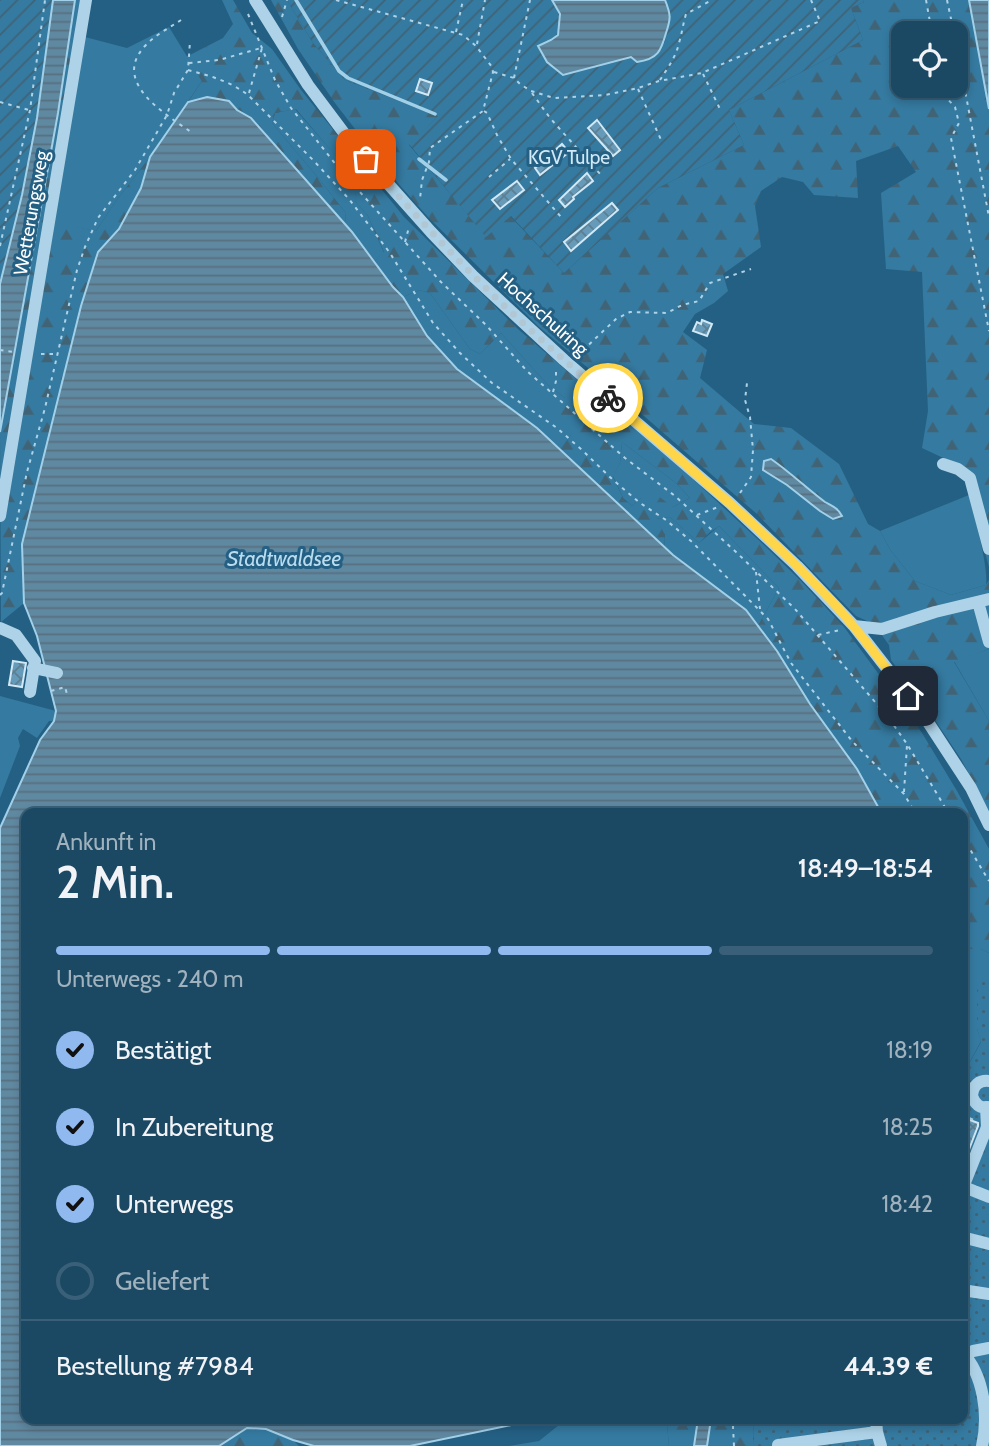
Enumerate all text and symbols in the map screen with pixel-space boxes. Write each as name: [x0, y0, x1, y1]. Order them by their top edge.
map controls: [891, 21, 968, 98]
button: locate: [891, 21, 968, 98]
pin: [336, 129, 396, 189]
icon: bag: [347, 140, 385, 178]
park label: KGV Tulpe: [528, 146, 610, 169]
street label: Wetterungsweg: [9, 148, 53, 277]
street label: Hochschulring: [493, 267, 593, 361]
courier: [573, 363, 643, 433]
icon: bike: [589, 379, 627, 417]
water label: Stadtwaldsee: [227, 546, 341, 571]
pin: [878, 666, 938, 726]
icon: home: [889, 677, 927, 715]
text: Ankunft in: [56, 828, 156, 856]
text: 18:49–18:54: [798, 852, 933, 884]
text: 2 Min.: [56, 854, 174, 910]
text: Unterwegs · 240 m: [56, 965, 244, 993]
icon: check: [56, 1031, 94, 1069]
text: Bestätigt: [115, 1034, 212, 1066]
text: 18:19: [886, 1036, 933, 1064]
icon: check: [56, 1108, 94, 1146]
text: In Zubereitung: [115, 1111, 273, 1143]
text: 18:25: [882, 1113, 933, 1141]
icon: check: [56, 1185, 94, 1223]
text: Unterwegs: [115, 1188, 234, 1220]
text: 18:42: [881, 1190, 933, 1218]
text: Geliefert: [115, 1265, 209, 1297]
text: Bestellung #7984: [56, 1350, 254, 1382]
text: 44.39 €: [844, 1350, 933, 1382]

